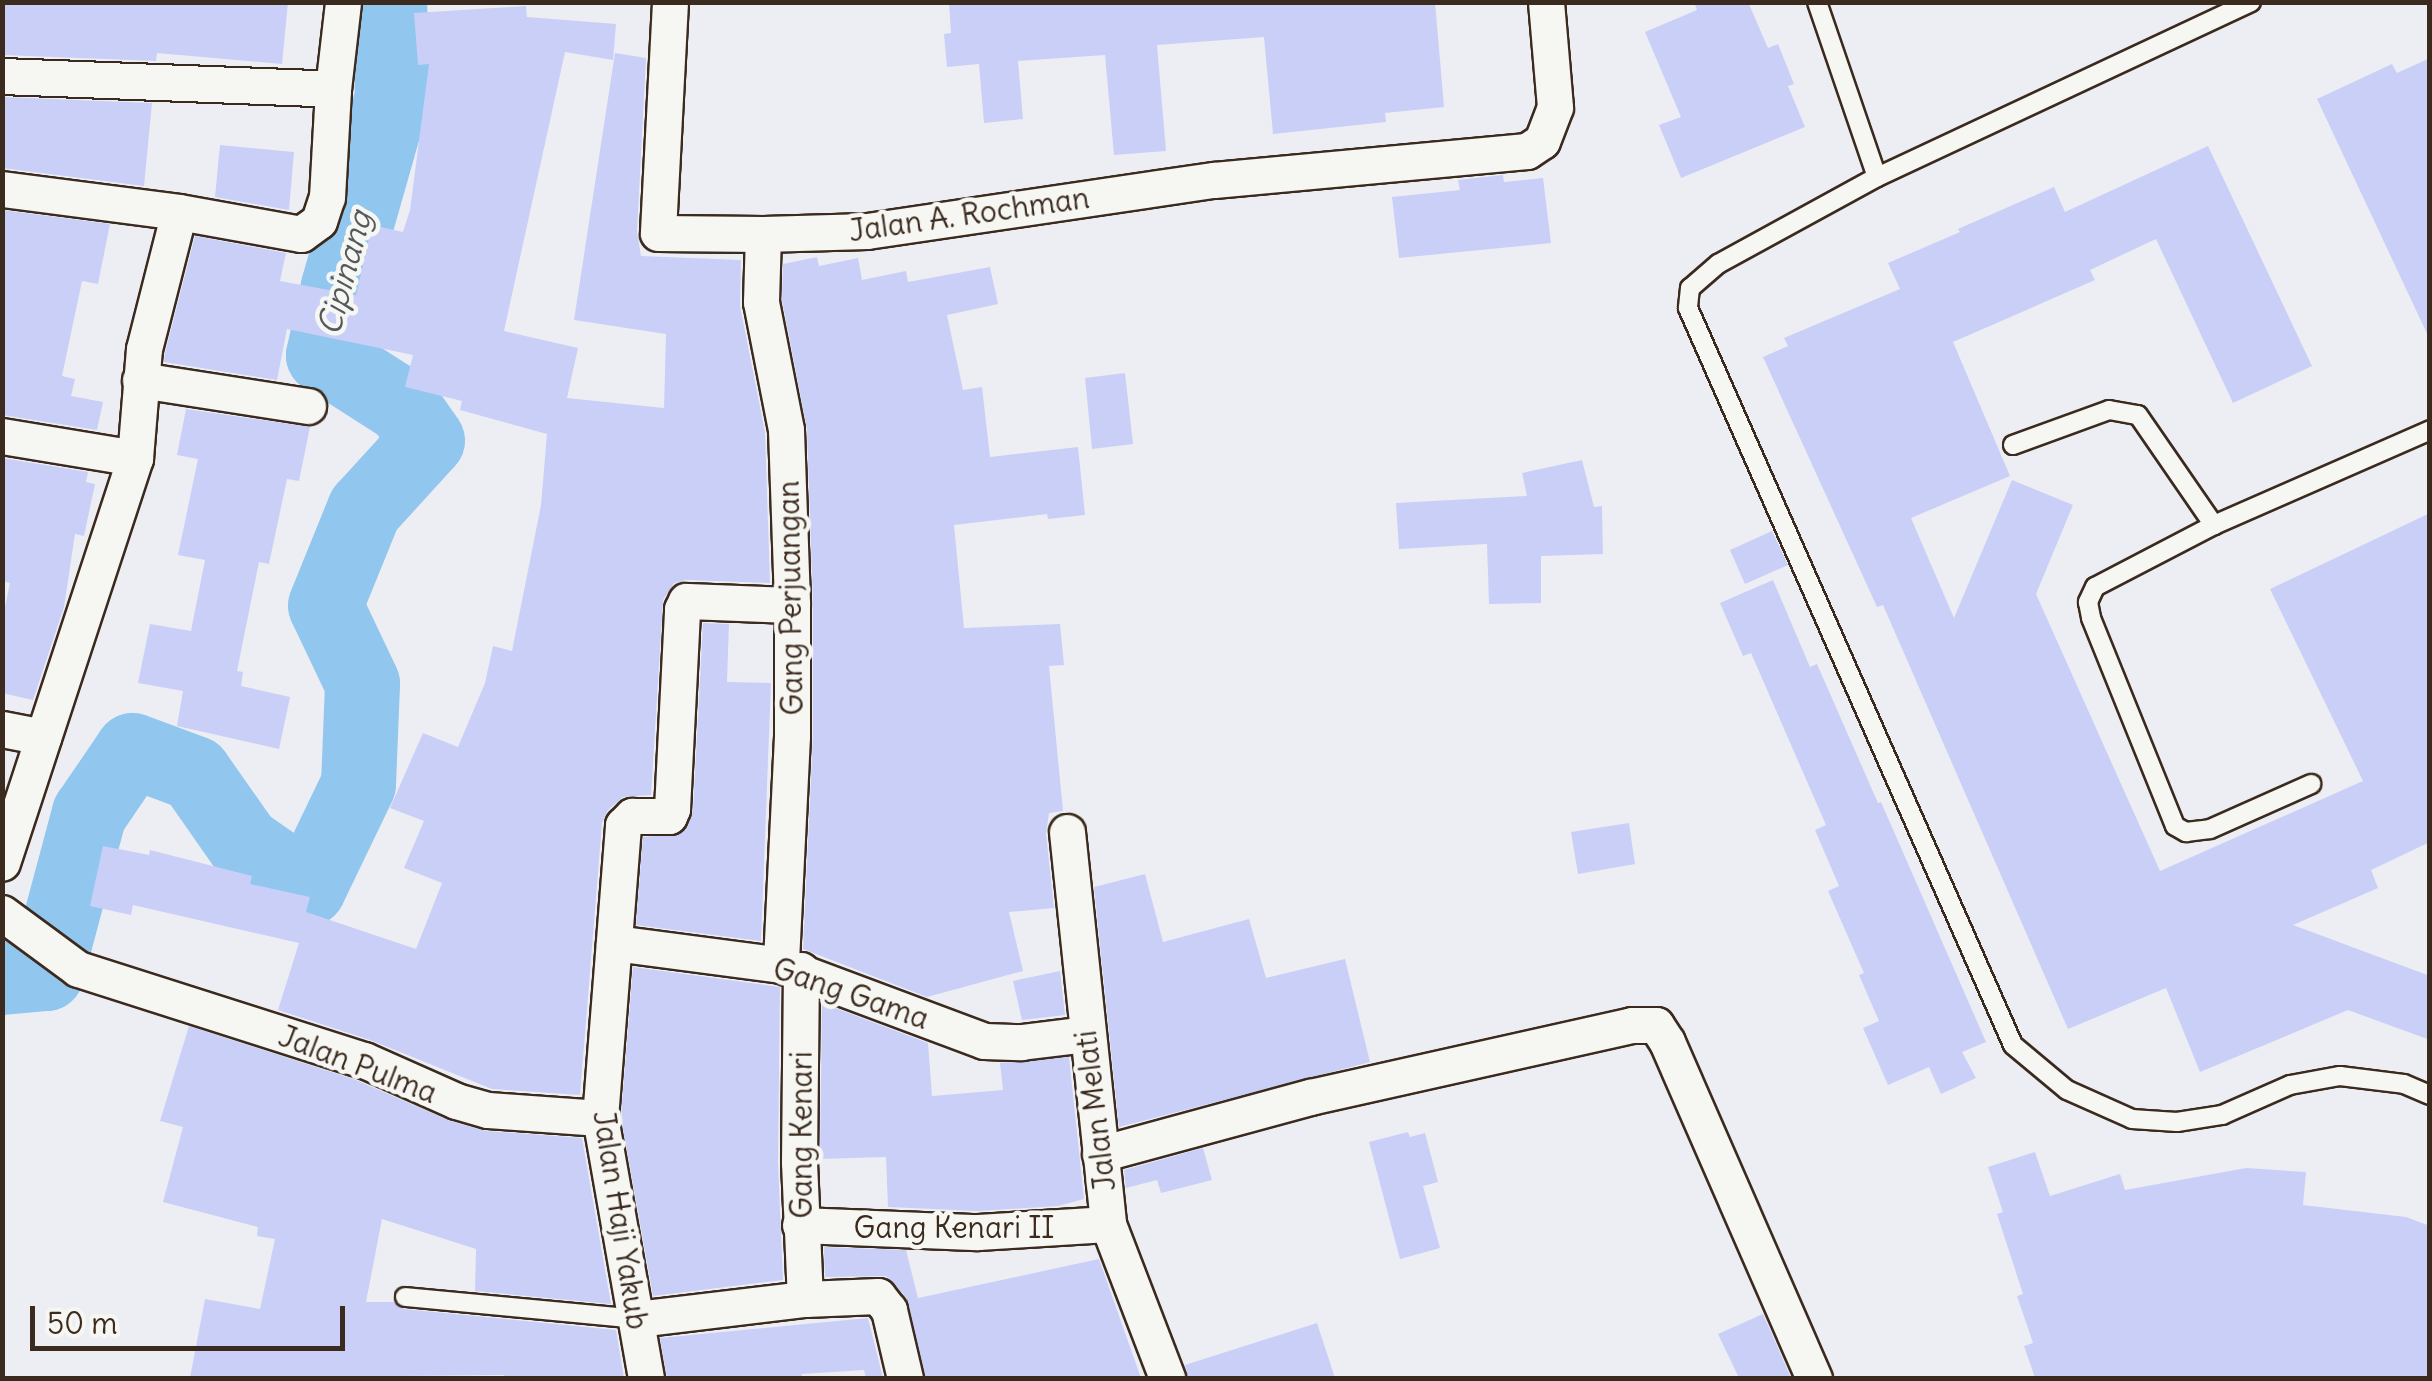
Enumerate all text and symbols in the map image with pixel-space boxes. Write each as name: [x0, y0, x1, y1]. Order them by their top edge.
street label: Jalan A. Rochman: [846, 179, 1092, 249]
water label: Cipinang: [310, 207, 380, 339]
street label: Gang Perjuangan: [770, 480, 810, 716]
street label: Gang Gama: [768, 950, 934, 1036]
street label: Jalan Pulma: [274, 1017, 442, 1111]
street label: Jalan Melati: [1067, 1029, 1123, 1193]
street label: Gang Kenari: [783, 1051, 819, 1219]
street label: Jalan Haji Yakub: [586, 1108, 656, 1332]
street label: Gang Kenari II: [854, 1209, 1054, 1245]
scale bar: [35, 1286, 350, 1348]
text: 50 m: [47, 1304, 117, 1342]

